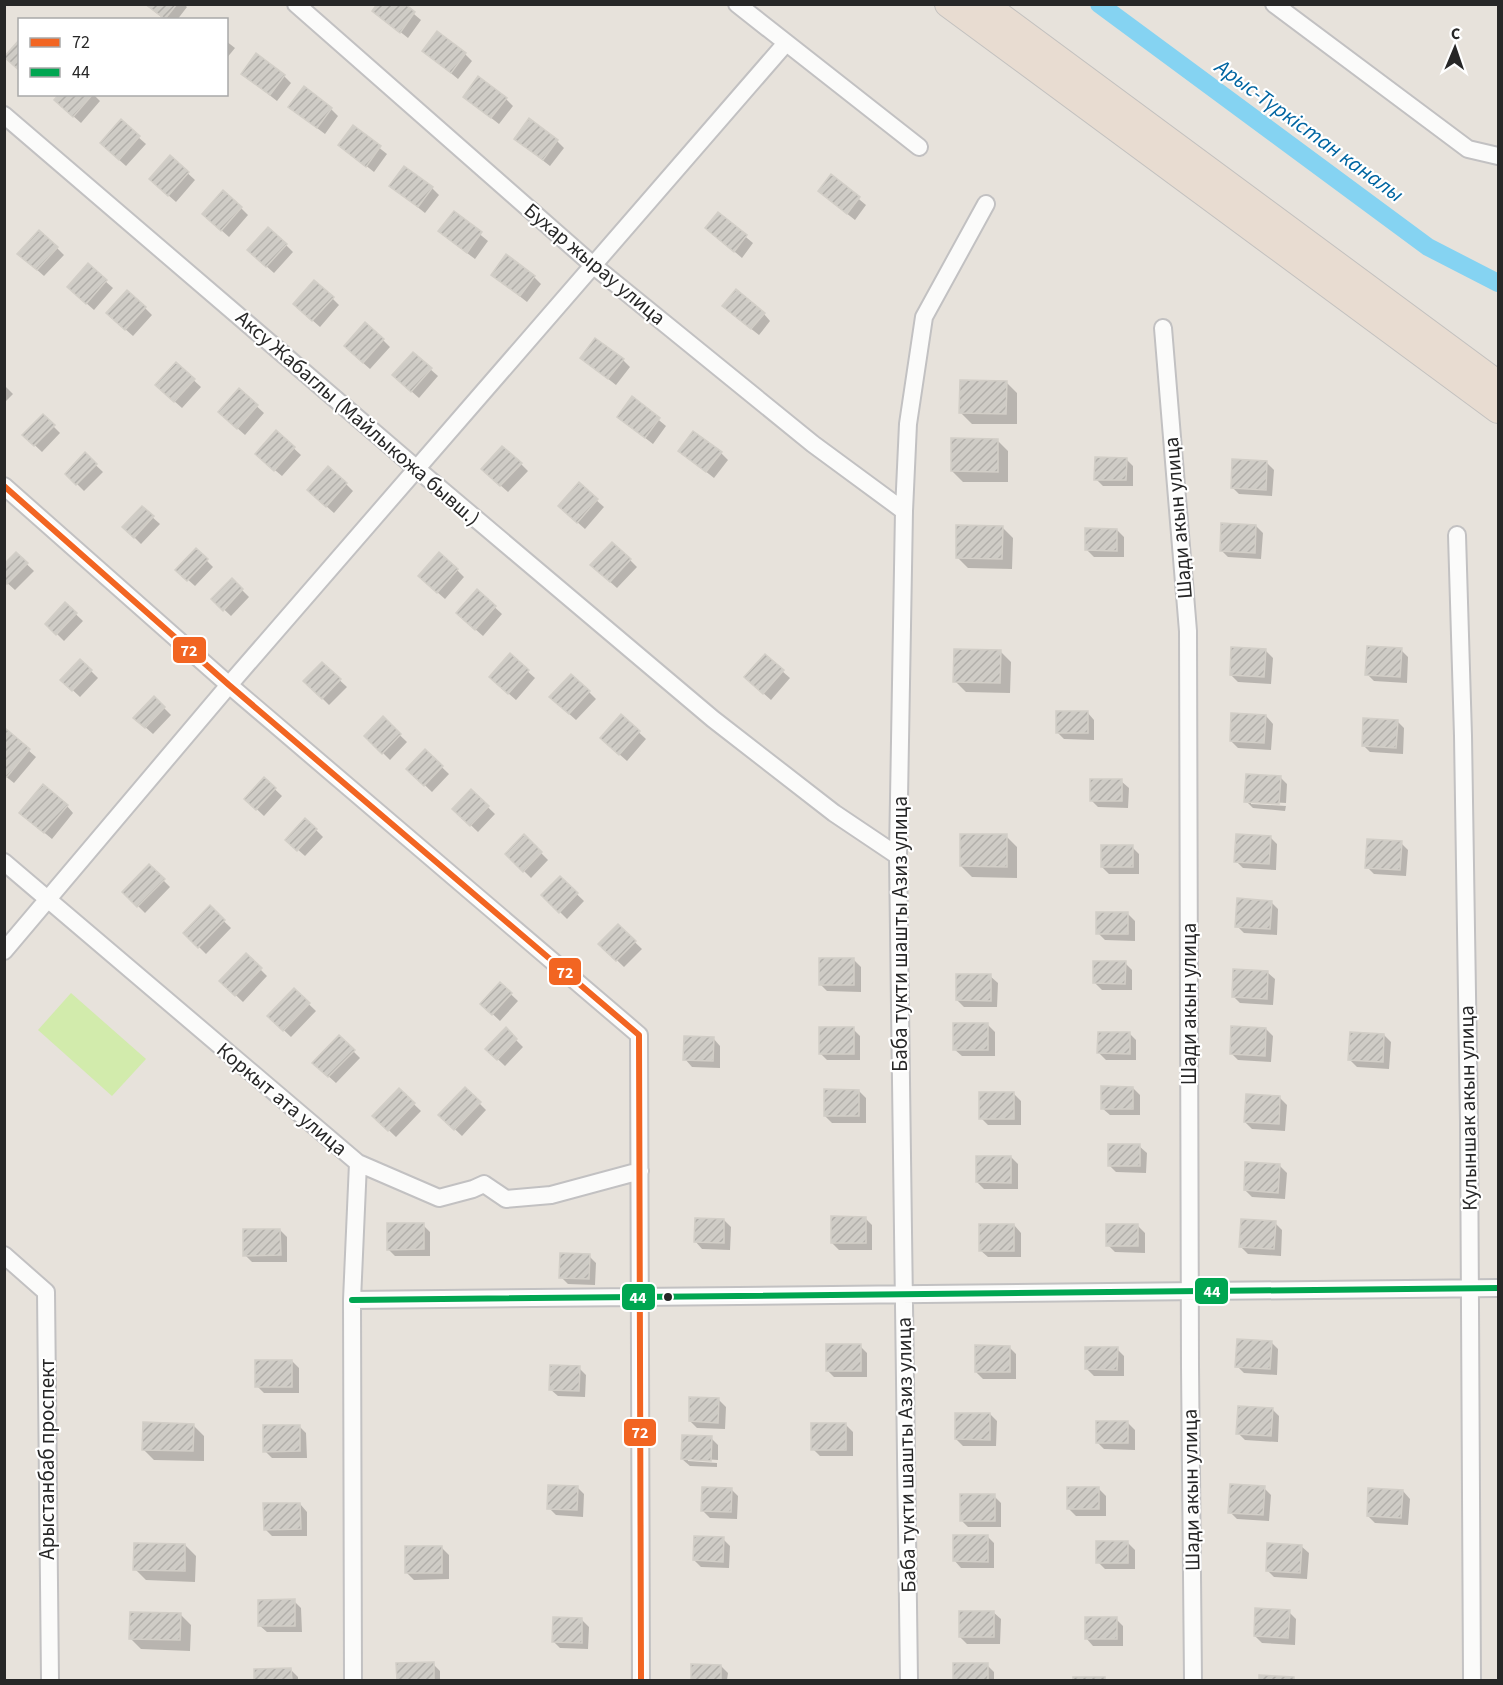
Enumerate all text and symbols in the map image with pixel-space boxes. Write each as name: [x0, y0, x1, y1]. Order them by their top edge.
legend: [18, 18, 228, 96]
north arrow: [1425, 18, 1485, 78]
text: С: [1450, 23, 1461, 45]
text: 72: [72, 30, 90, 55]
water label: Арыс-Түркістан каналы: [1207, 50, 1410, 210]
text: 44: [72, 60, 90, 85]
street label: Бухар жырау улица: [518, 196, 672, 332]
street label: Аксу Жабаглы (Майлыкожа бывш.): [229, 303, 487, 533]
street label: Шади акын улица: [1156, 436, 1200, 600]
line badge: 72: [172, 636, 207, 664]
text: 72: [181, 640, 197, 662]
street label: Баба тукти шашты Азиз улица: [885, 796, 915, 1072]
street label: Шади акын улица: [1174, 923, 1204, 1085]
line badge: 72: [548, 957, 582, 986]
text: 72: [557, 962, 573, 984]
street label: Кулыншак акын улица: [1451, 1005, 1485, 1211]
street label: Коркыт ата улица: [210, 1035, 354, 1163]
line badge: 44: [1194, 1277, 1229, 1305]
text: 44: [1204, 1281, 1221, 1303]
line badge: 44: [621, 1283, 656, 1311]
text: 44: [630, 1287, 647, 1309]
unlabelled marker: [662, 1291, 674, 1303]
street label: Баба тукти шашты Азиз улица: [889, 1317, 923, 1593]
street label: Арыстанбаб проспект: [32, 1358, 62, 1560]
street label: Шади акын улица: [1175, 1409, 1207, 1571]
line badge: 72: [623, 1418, 657, 1447]
text: 72: [632, 1422, 648, 1444]

